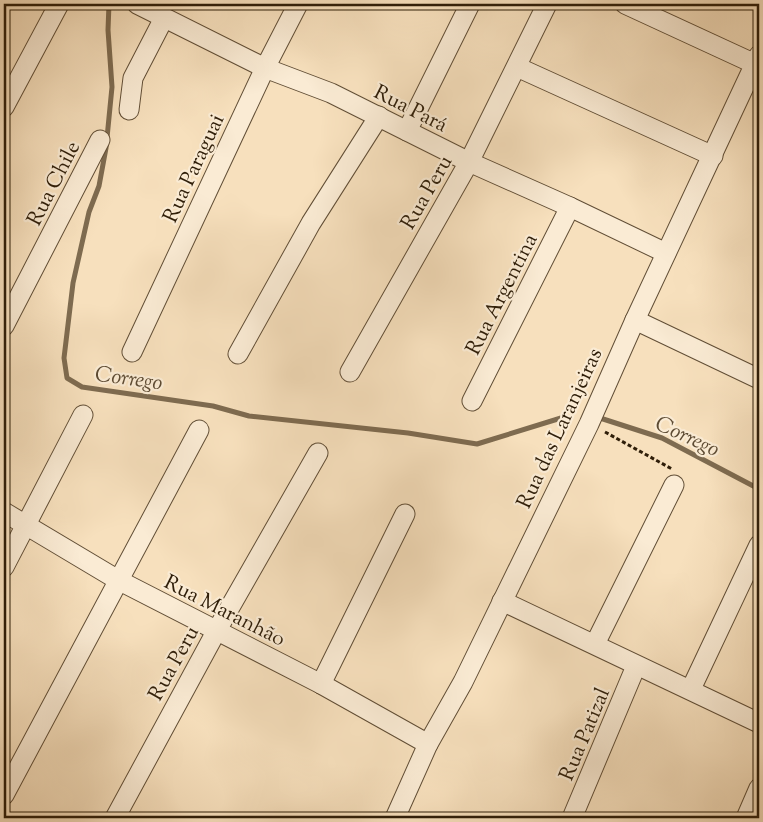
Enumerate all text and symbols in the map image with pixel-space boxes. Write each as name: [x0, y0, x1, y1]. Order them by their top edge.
street label: Rua Pará: [368, 78, 452, 141]
street label: Rua Paraguai: [157, 110, 233, 228]
street label: Rua Chile: [21, 136, 89, 231]
street label: Rua Peru: [394, 150, 461, 236]
street label: Rua Argentina: [459, 229, 546, 361]
street label: Rua das Laranjeiras: [510, 344, 611, 514]
water label: Corrego: [93, 359, 165, 401]
water label: Corrego: [649, 409, 724, 467]
street label: Rua Maranhão: [158, 568, 290, 655]
street label: Rua Peru: [142, 621, 208, 707]
street label: Rua Patizal: [553, 684, 619, 786]

